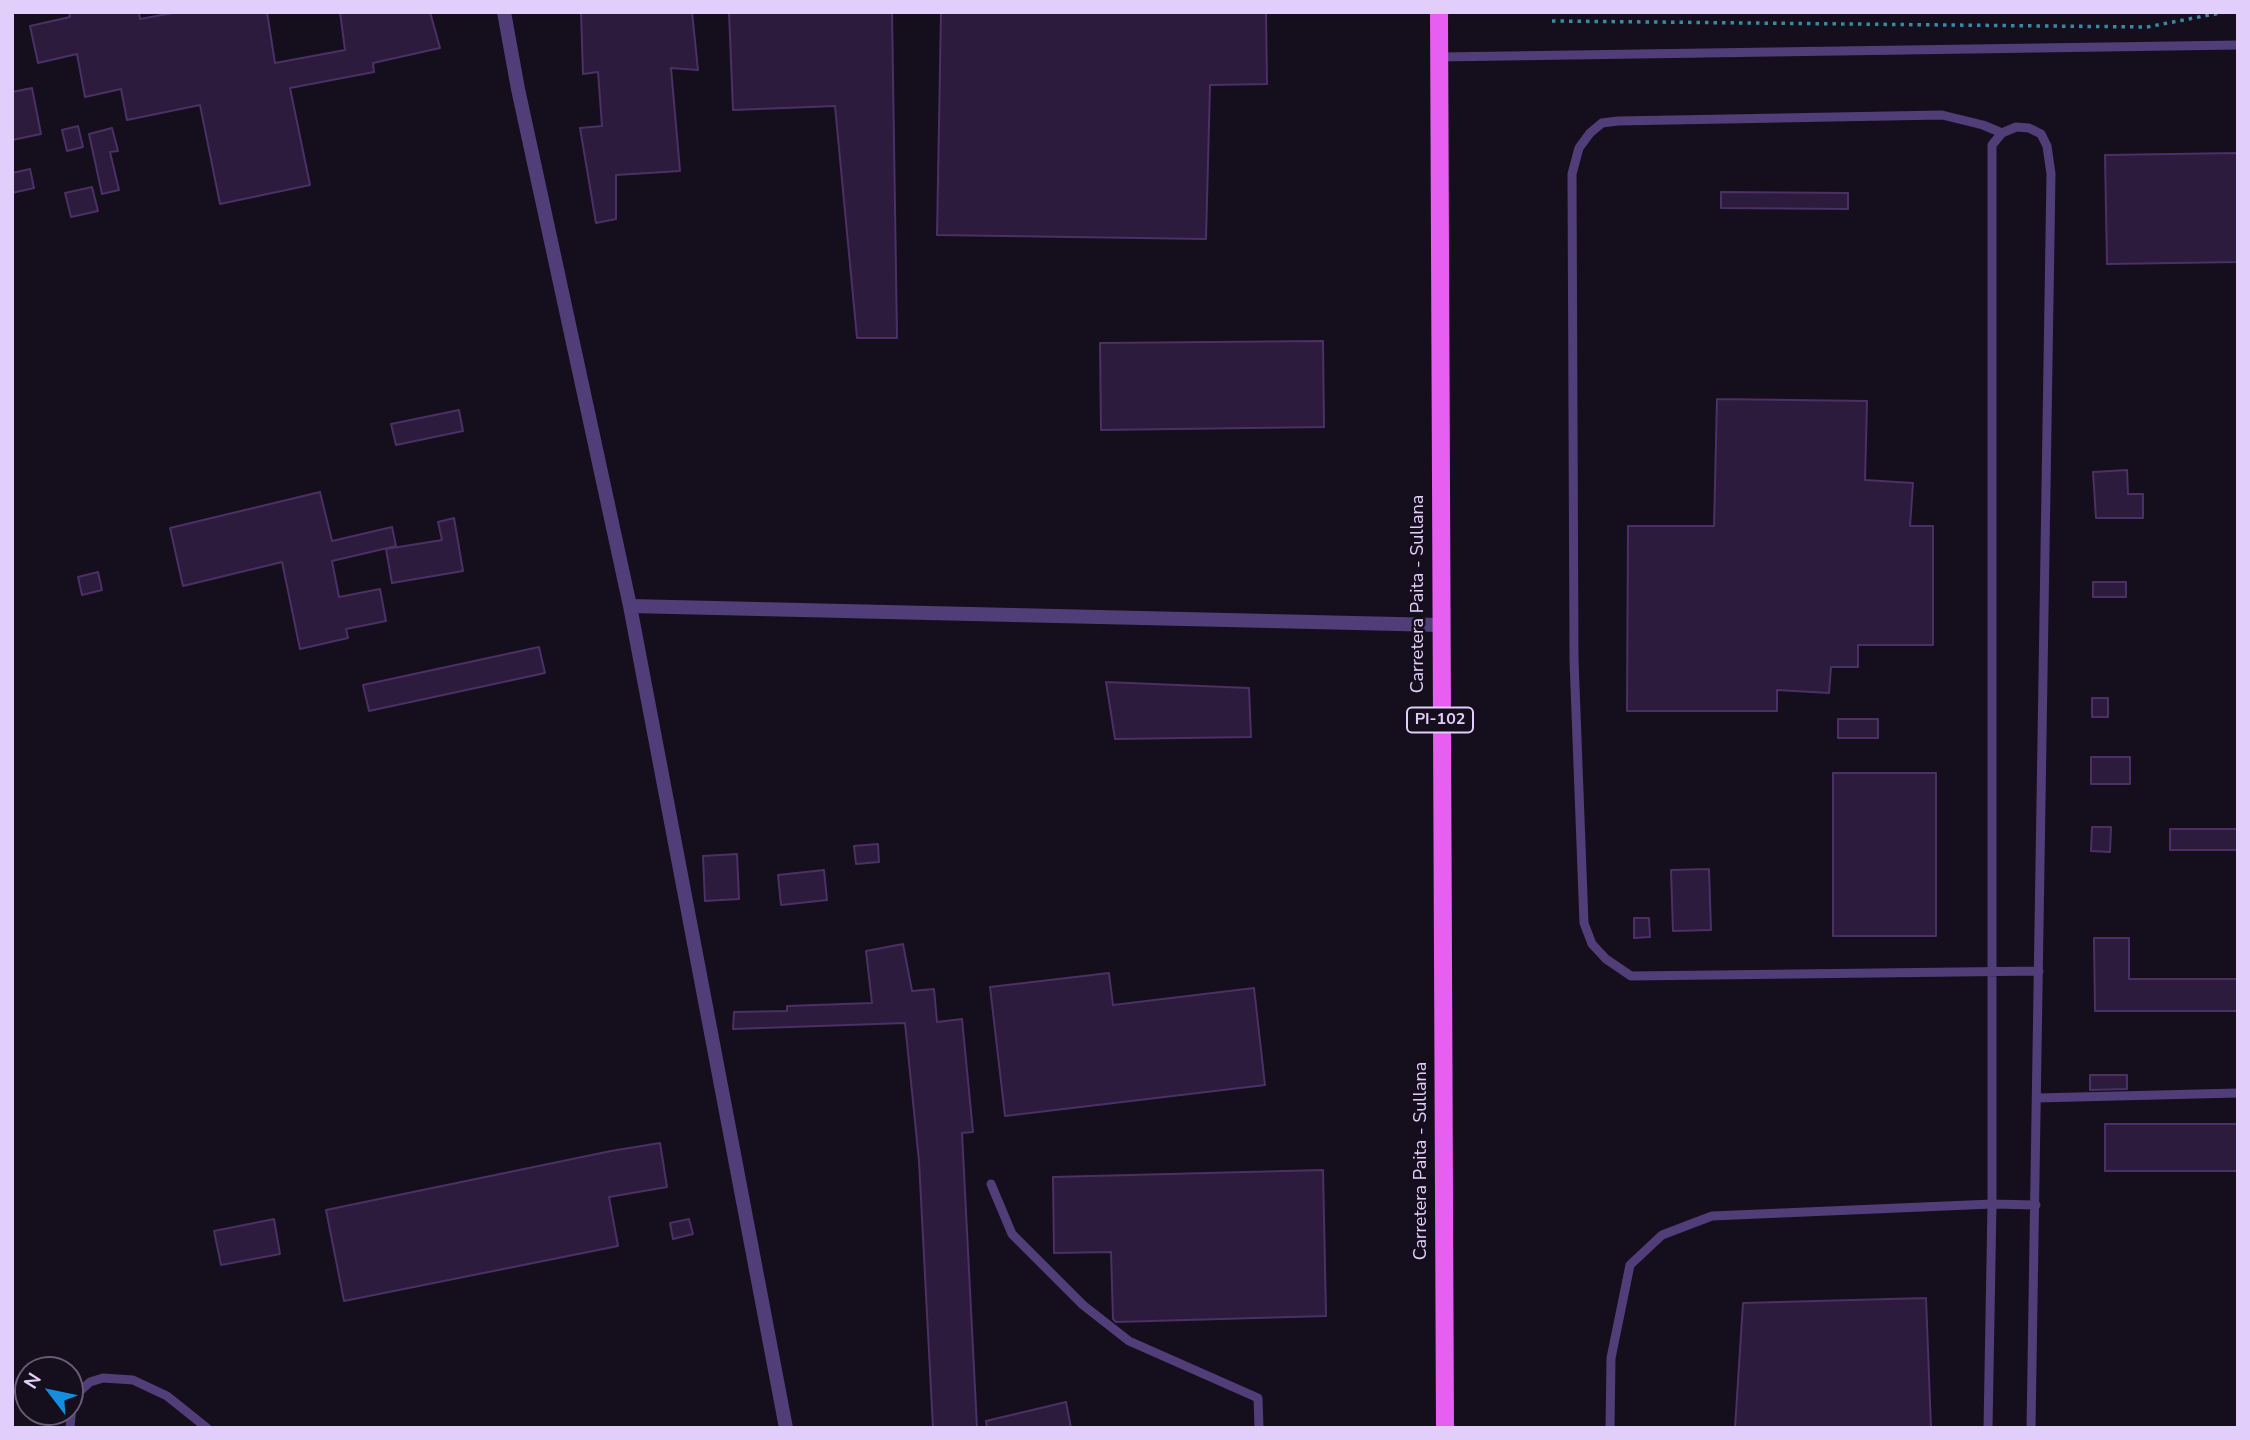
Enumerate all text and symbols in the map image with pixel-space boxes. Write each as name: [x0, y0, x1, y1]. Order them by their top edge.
street label: Carretera Paita - Sullana: [1408, 495, 1430, 693]
road number: PI-102: [1407, 708, 1473, 733]
street label: Carretera Paita - Sullana: [1411, 1062, 1433, 1260]
north arrow: [14, 1356, 84, 1426]
text: N: [18, 1368, 48, 1394]

